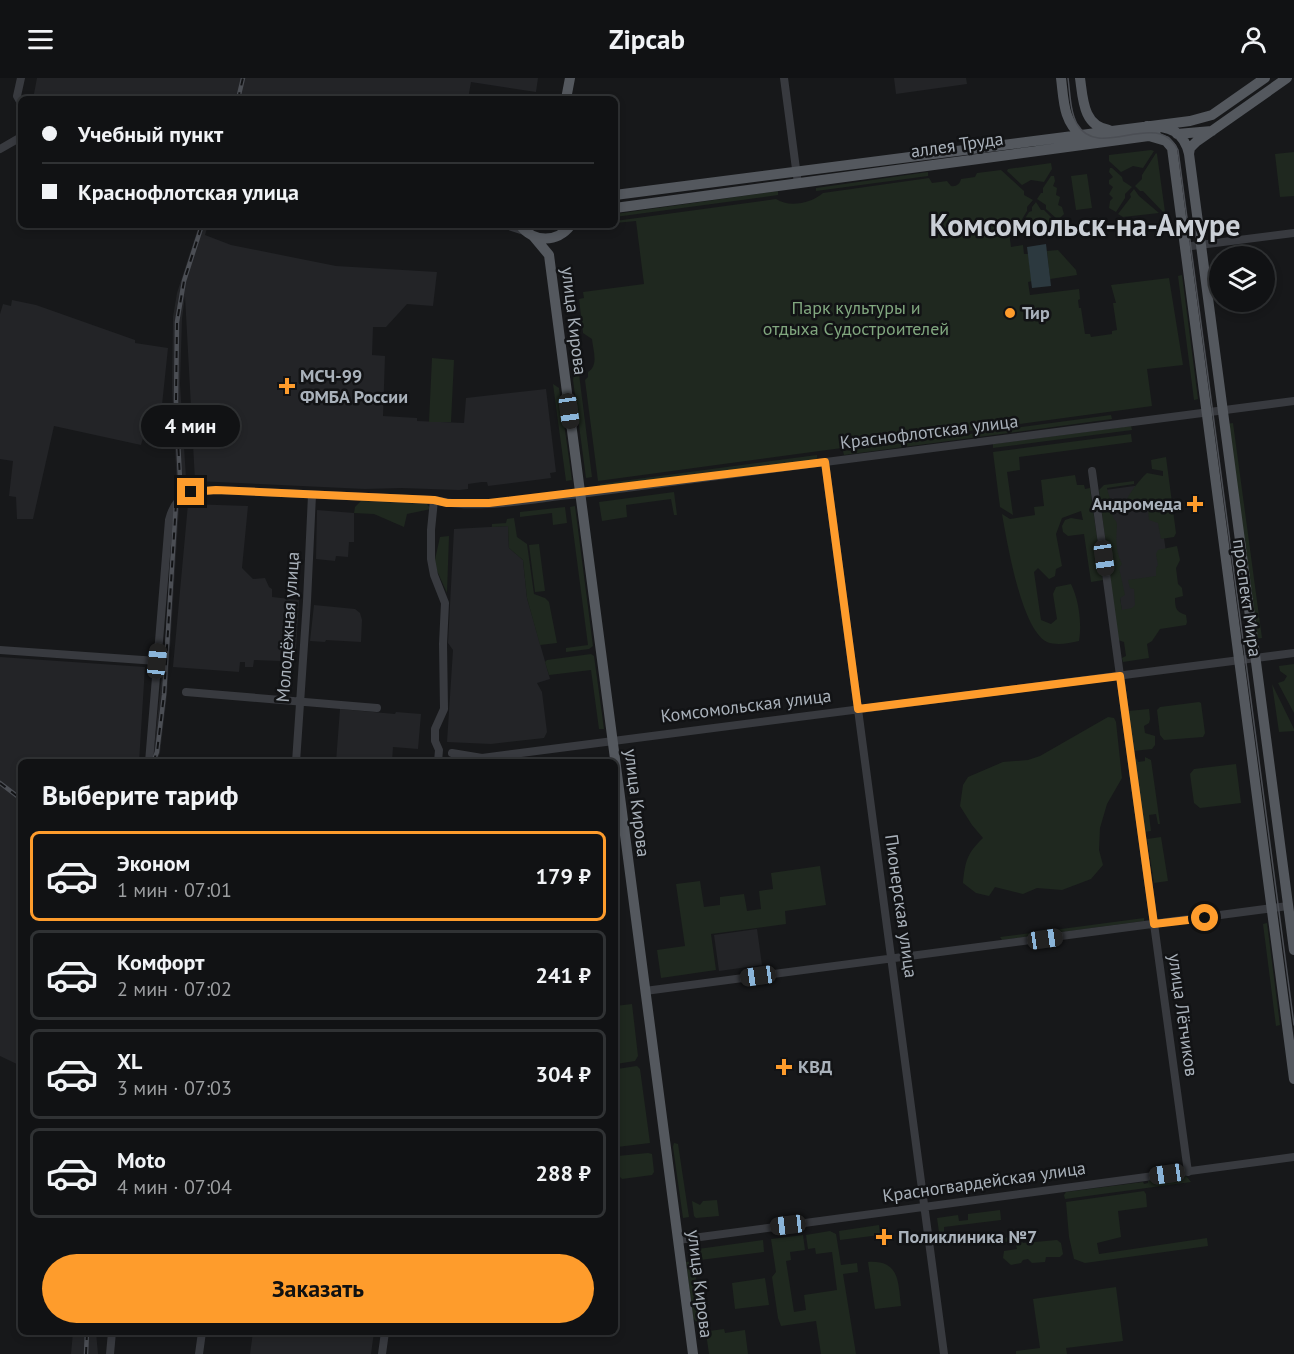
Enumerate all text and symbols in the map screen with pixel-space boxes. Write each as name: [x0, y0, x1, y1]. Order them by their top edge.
text: Zipcab: [609, 22, 685, 56]
icon: menu: [24, 23, 57, 56]
icon: person: [1237, 23, 1270, 56]
text: Учебный пункт: [78, 120, 223, 148]
street label: аллея Труда: [909, 127, 1005, 162]
text: Краснофлотская улица: [78, 178, 299, 206]
district label: Комсомольск-на-Амуре: [930, 205, 1240, 244]
map controls: [1209, 246, 1275, 312]
button: layers: [1209, 246, 1275, 312]
street label: улица Кирова: [556, 266, 593, 376]
park label: Парк культуры и отдыха Судостроителей: [763, 296, 949, 340]
place label: Тир: [1022, 301, 1050, 324]
marker: Тир: [1003, 306, 1017, 320]
place label: МСЧ-99 ФМБА России: [300, 364, 408, 408]
marker: МСЧ-99 ФМБА России: [278, 377, 296, 395]
car: [558, 392, 580, 430]
callout: 4 мин: [142, 405, 240, 447]
street label: Краснофлотская улица: [839, 409, 1019, 454]
text: 4 мин: [165, 413, 216, 439]
route end: [177, 478, 204, 505]
place label: Андромеда: [1092, 492, 1182, 515]
marker: Андромеда: [1186, 495, 1204, 513]
street label: проспект Мира: [1228, 538, 1267, 658]
car: [1093, 539, 1115, 577]
street label: Молодёжная улица: [271, 551, 304, 703]
car: [146, 642, 168, 680]
street label: Комсомольская улица: [659, 684, 832, 727]
street label: улица Кирова: [619, 748, 656, 858]
text: Выберите тариф: [42, 778, 238, 812]
street label: Пионерская улица: [880, 833, 923, 979]
icon: car: [45, 849, 99, 903]
text: Эконом: [117, 849, 190, 877]
text: 179 ₽: [536, 862, 591, 890]
text: 1 мин · 07:01: [117, 877, 232, 903]
route start: [1191, 904, 1218, 931]
car: [1026, 928, 1064, 950]
icon: car: [45, 948, 99, 1002]
text: Комфорт: [117, 948, 205, 976]
street label: улица Лётчиков: [1164, 952, 1203, 1078]
text: 241 ₽: [536, 961, 591, 989]
car: [739, 965, 777, 987]
text: 2 мин · 07:02: [117, 976, 232, 1002]
icon: car: [45, 1047, 99, 1101]
text: XL: [117, 1047, 142, 1075]
place label: КВД: [798, 1055, 833, 1078]
marker: КВД: [775, 1058, 793, 1076]
text: 304 ₽: [536, 1060, 591, 1088]
text: 3 мин · 07:03: [117, 1075, 232, 1101]
icon: car: [45, 1146, 99, 1200]
text: Moto: [117, 1146, 166, 1174]
street label: Красногвардейская улица: [881, 1156, 1087, 1207]
text: 288 ₽: [536, 1159, 591, 1187]
car: [1148, 1163, 1186, 1185]
text: 4 мин · 07:04: [117, 1174, 232, 1200]
car: [769, 1214, 807, 1236]
place label: Поликлиника №7: [898, 1225, 1037, 1248]
marker: Поликлиника №7: [875, 1228, 893, 1246]
street label: улица Кирова: [682, 1229, 719, 1339]
button: Заказать: [42, 1254, 594, 1323]

